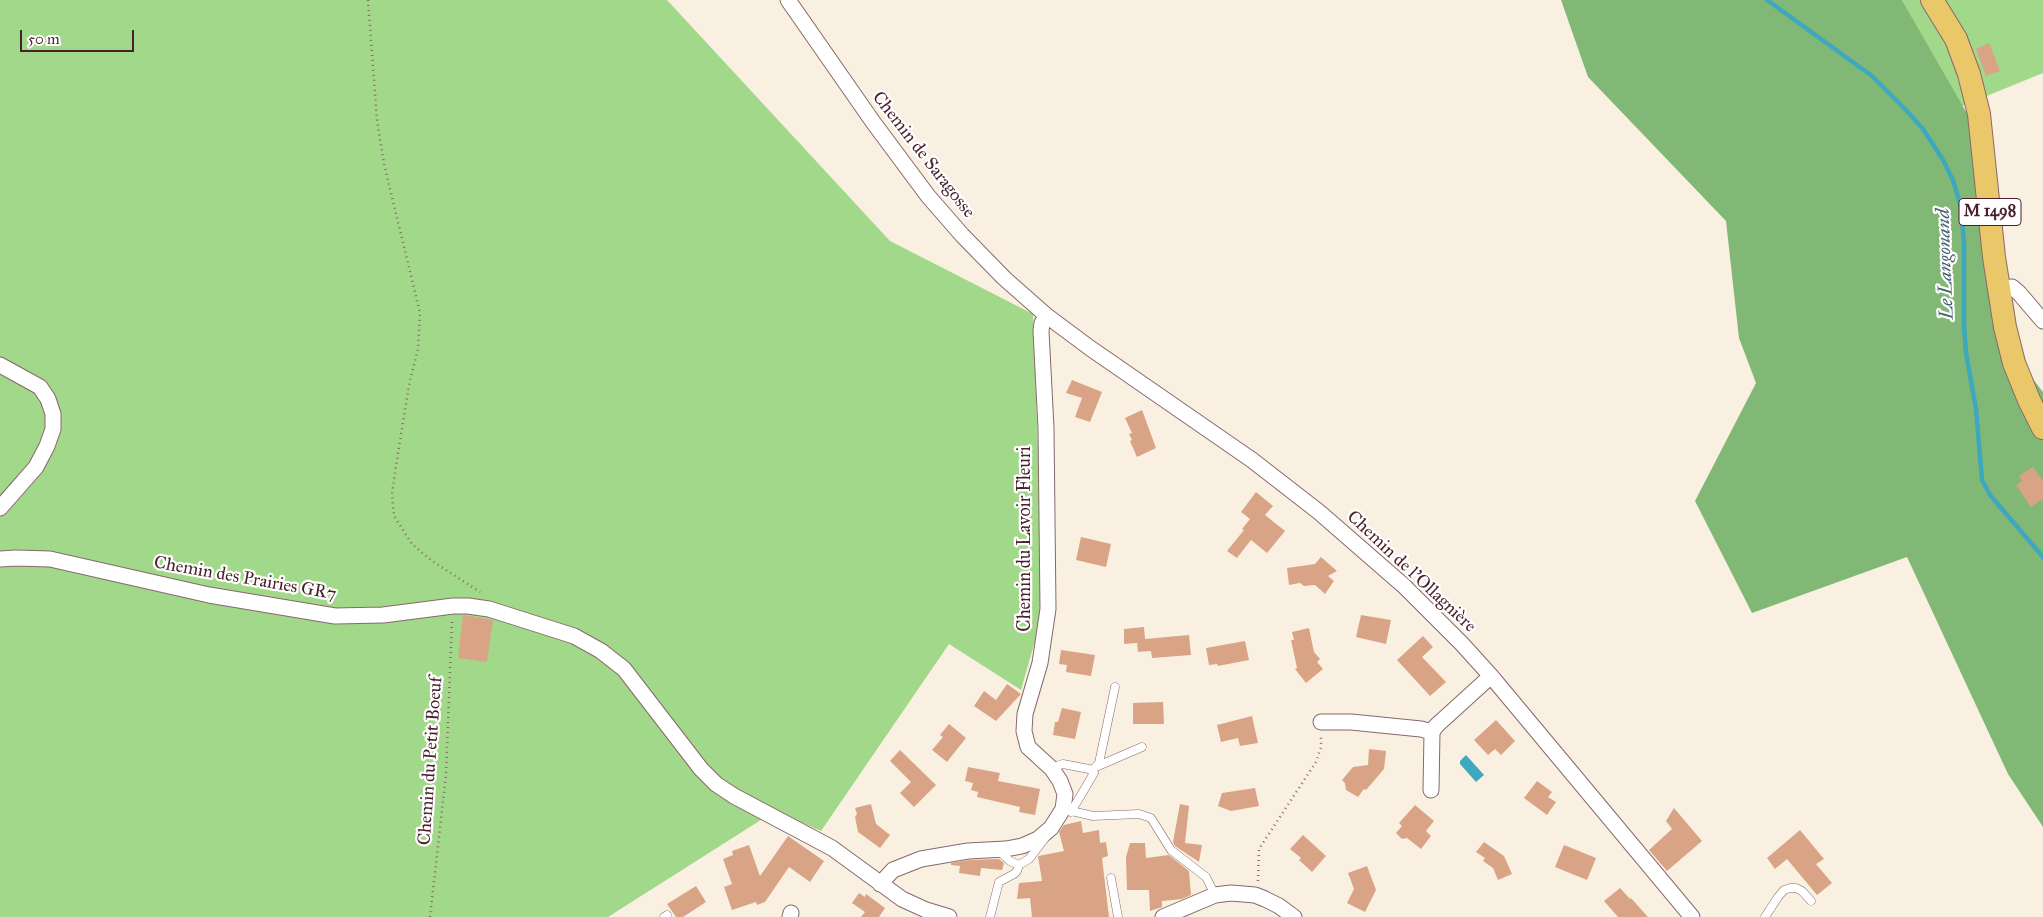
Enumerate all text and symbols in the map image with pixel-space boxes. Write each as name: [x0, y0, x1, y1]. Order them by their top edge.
scale bar: [22, 20, 136, 52]
text: 50 m: [28, 30, 60, 48]
street label: Chemin de Saragosse: [867, 88, 979, 222]
road number: M 1498: [1959, 198, 2021, 226]
water label: Le Langonand: [1933, 208, 1959, 320]
street label: Chemin du Lavoir Fleuri: [1015, 446, 1037, 632]
street label: Chemin de l'Ollagnière: [1342, 507, 1480, 637]
street label: Chemin des Prairies GR7: [152, 552, 338, 606]
street label: Chemin du Petit Boeuf: [414, 676, 448, 846]

